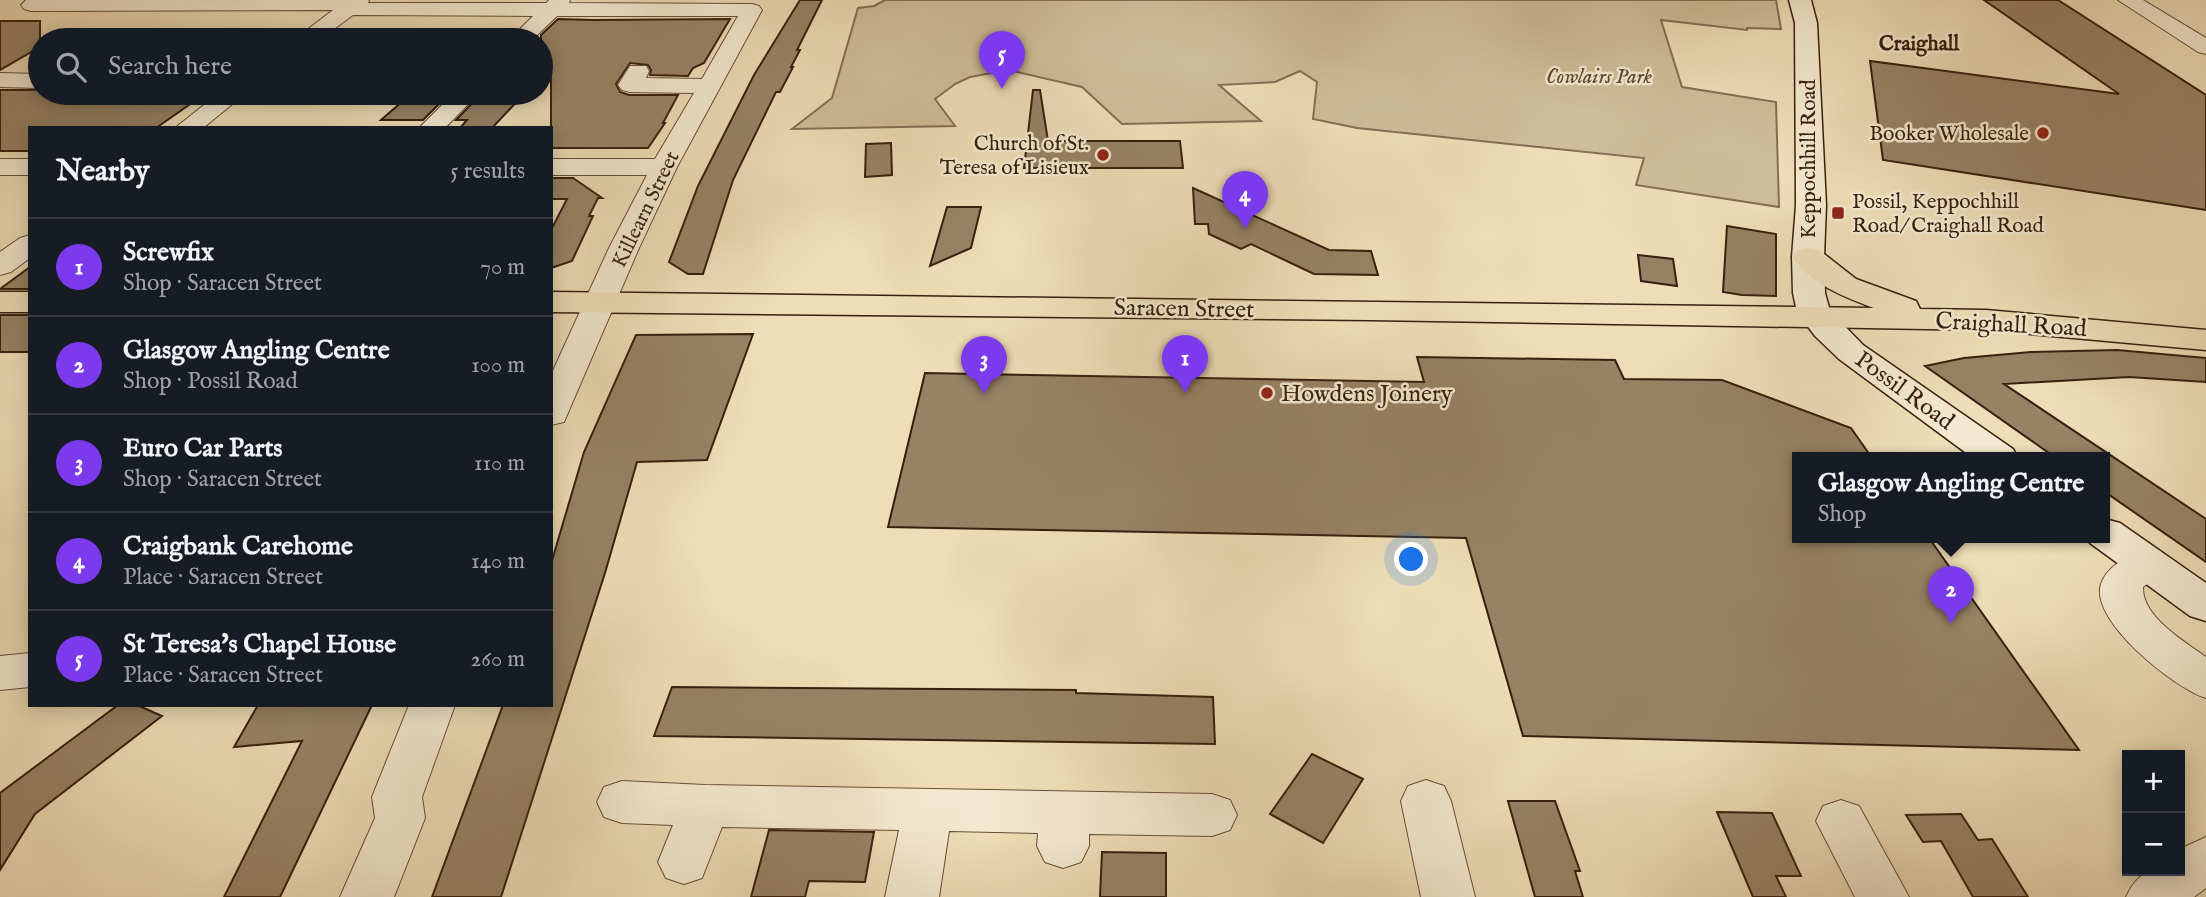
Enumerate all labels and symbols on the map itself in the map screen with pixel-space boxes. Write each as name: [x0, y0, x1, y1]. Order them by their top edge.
pin: 5: [979, 31, 1025, 89]
district label: Craighall: [1879, 31, 1960, 58]
park label: Cowlairs Park: [1546, 64, 1653, 91]
street label: Keppochhill Road: [1796, 78, 1823, 239]
place label: Booker Wholesale: [1869, 121, 2029, 148]
marker: Booker Wholesale: [2035, 125, 2051, 141]
place label: Church of St. Teresa of Lisieux: [940, 131, 1089, 182]
street label: Killearn Street: [606, 147, 686, 272]
marker: Church of St. Teresa of Lisieux: [1095, 147, 1111, 163]
pin: 4: [1222, 171, 1268, 229]
place label: Possil, Keppochhill Road/ Craighall Road: [1852, 189, 2045, 240]
marker: Possil, Keppochhill Road/ Craighall Road: [1830, 205, 1846, 221]
street label: Saracen Street: [1113, 293, 1255, 326]
street label: Craighall Road: [1934, 306, 2088, 345]
pin: 1: [1162, 335, 1208, 393]
pin: 3: [961, 336, 1007, 394]
street label: Possil Road: [1848, 345, 1960, 438]
place label: Howdens Joinery: [1281, 379, 1453, 410]
marker: Howdens Joinery: [1259, 385, 1275, 401]
your location: [1394, 542, 1428, 576]
pin: 2: [1928, 566, 1974, 624]

